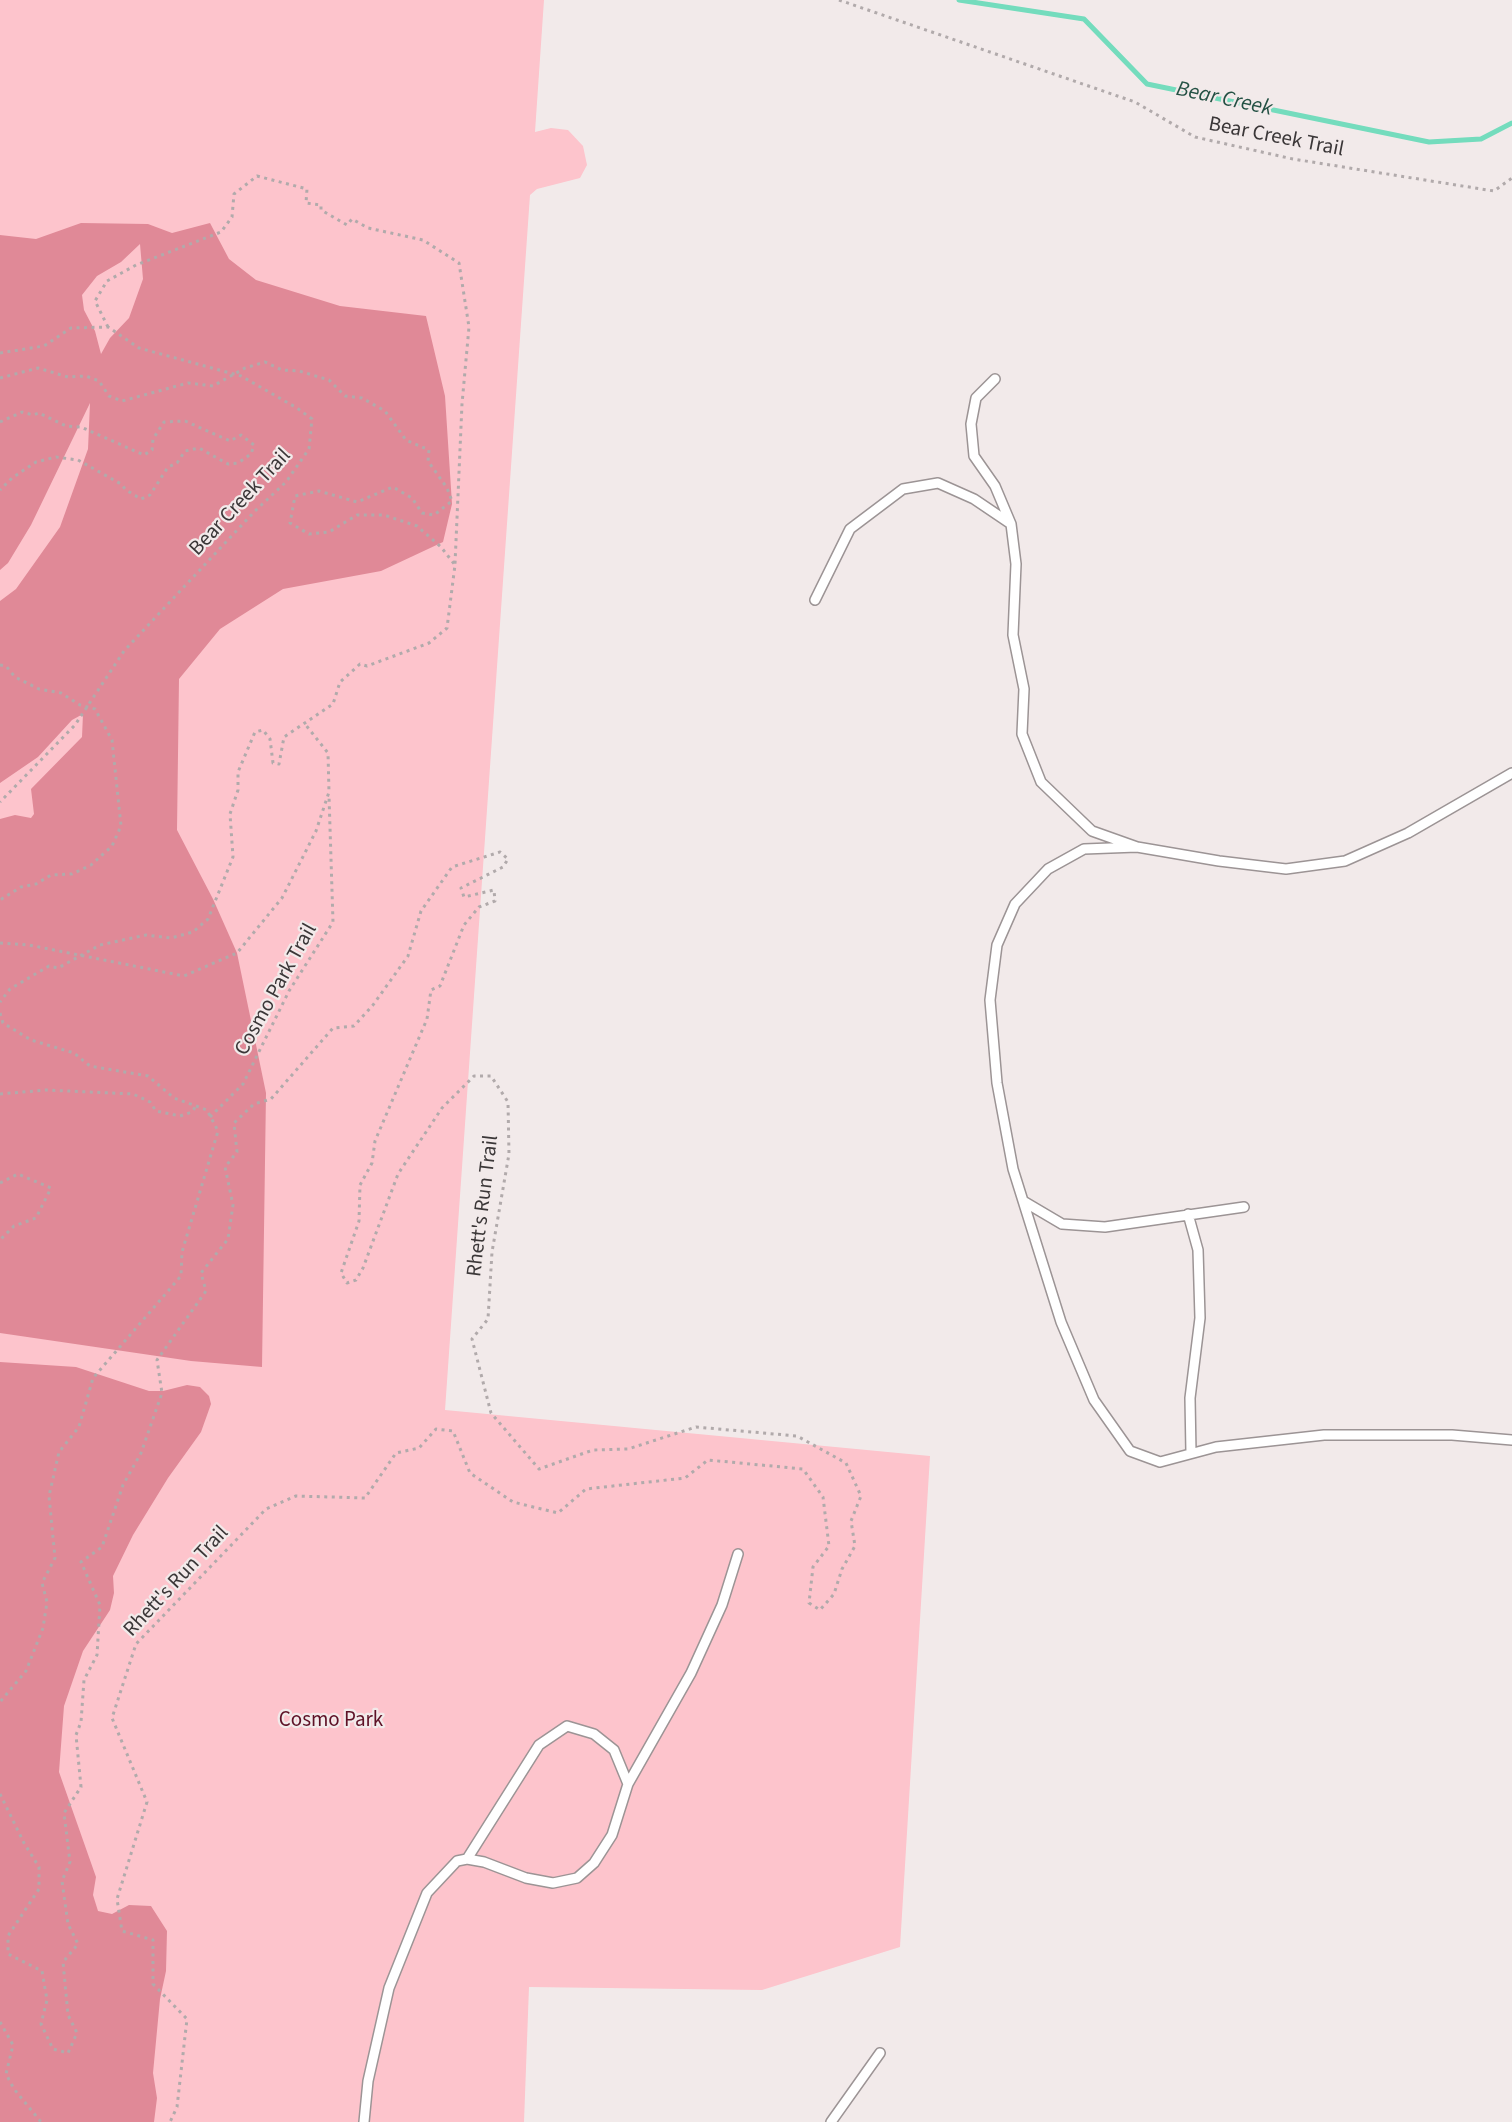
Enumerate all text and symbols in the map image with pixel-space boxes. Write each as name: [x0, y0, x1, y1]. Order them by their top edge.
water label: Bear Creek: [1173, 77, 1275, 123]
street label: Bear Creek Trail: [1206, 113, 1346, 163]
street label: Bear Creek Trail: [185, 444, 297, 562]
street label: Cosmo Park Trail: [230, 920, 324, 1060]
street label: Rhett's Run Trail: [463, 1134, 505, 1278]
street label: Rhett's Run Trail: [119, 1521, 235, 1643]
park label: Cosmo Park: [279, 1708, 383, 1734]

